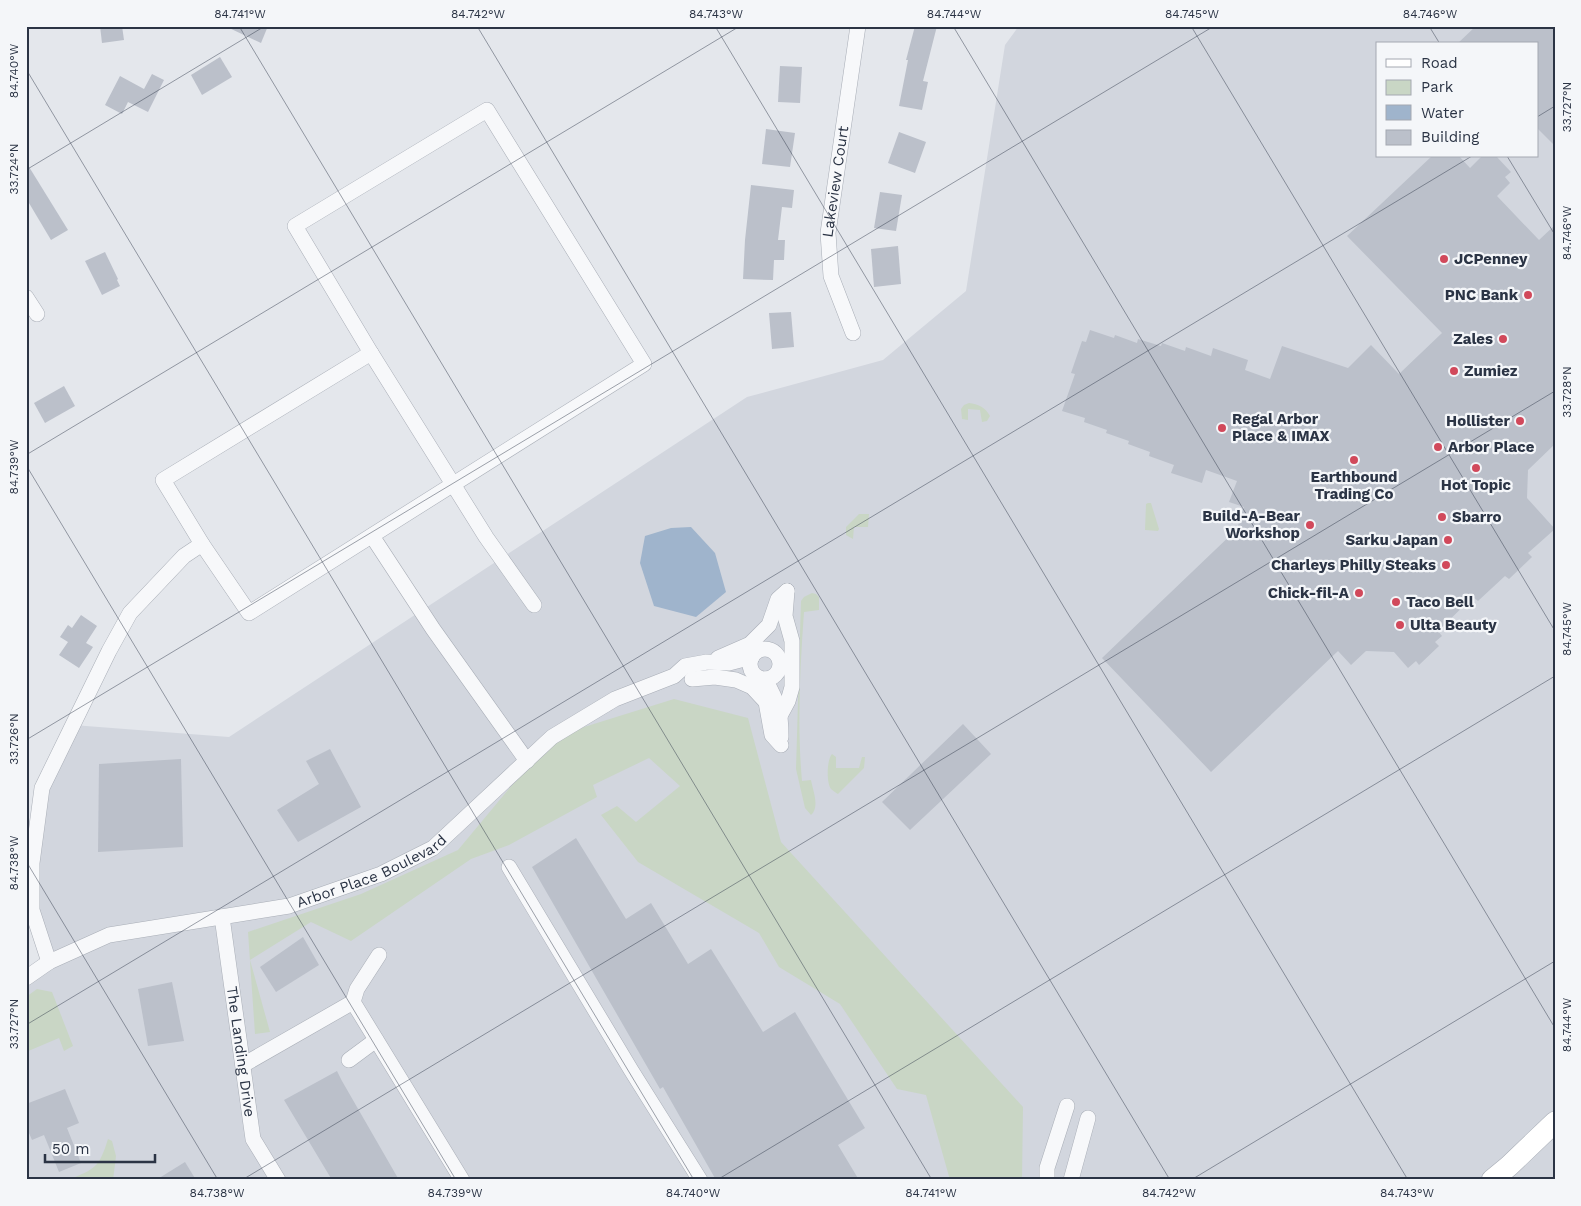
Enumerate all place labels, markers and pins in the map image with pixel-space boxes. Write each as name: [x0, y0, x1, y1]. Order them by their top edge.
place label: JCPenney: [1454, 250, 1528, 268]
marker: JCPenney: [1438, 253, 1450, 265]
place label: PNC Bank: [1445, 286, 1519, 304]
marker: PNC Bank: [1522, 289, 1534, 301]
place label: Zales: [1453, 330, 1493, 348]
marker: Zales: [1497, 333, 1509, 345]
place label: Zumiez: [1464, 362, 1518, 380]
marker: Zumiez: [1448, 365, 1460, 377]
place label: Regal Arbor Place & IMAX: [1232, 410, 1329, 445]
place label: Hollister: [1446, 412, 1511, 430]
marker: Hollister: [1514, 415, 1526, 427]
marker: Regal Arbor Place & IMAX: [1216, 422, 1228, 434]
place label: Arbor Place: [1448, 438, 1535, 456]
marker: Arbor Place: [1432, 441, 1444, 453]
marker: Earthbound Trading Co: [1348, 454, 1360, 466]
marker: Hot Topic: [1470, 462, 1482, 474]
place label: Earthbound Trading Co: [1311, 468, 1397, 503]
place label: Hot Topic: [1441, 476, 1512, 494]
place label: Build-A-Bear Workshop: [1202, 507, 1301, 542]
place label: Sbarro: [1452, 508, 1501, 526]
marker: Sbarro: [1436, 511, 1448, 523]
marker: Build-A-Bear Workshop: [1304, 519, 1316, 531]
place label: Sarku Japan: [1346, 531, 1438, 549]
marker: Sarku Japan: [1442, 534, 1454, 546]
place label: Charleys Philly Steaks: [1271, 556, 1436, 574]
marker: Charleys Philly Steaks: [1440, 559, 1452, 571]
place label: Chick-fil-A: [1268, 584, 1350, 602]
marker: Chick-fil-A: [1353, 587, 1365, 599]
place label: Taco Bell: [1406, 593, 1474, 611]
marker: Taco Bell: [1390, 596, 1402, 608]
place label: Ulta Beauty: [1410, 616, 1497, 634]
marker: Ulta Beauty: [1394, 619, 1406, 631]

